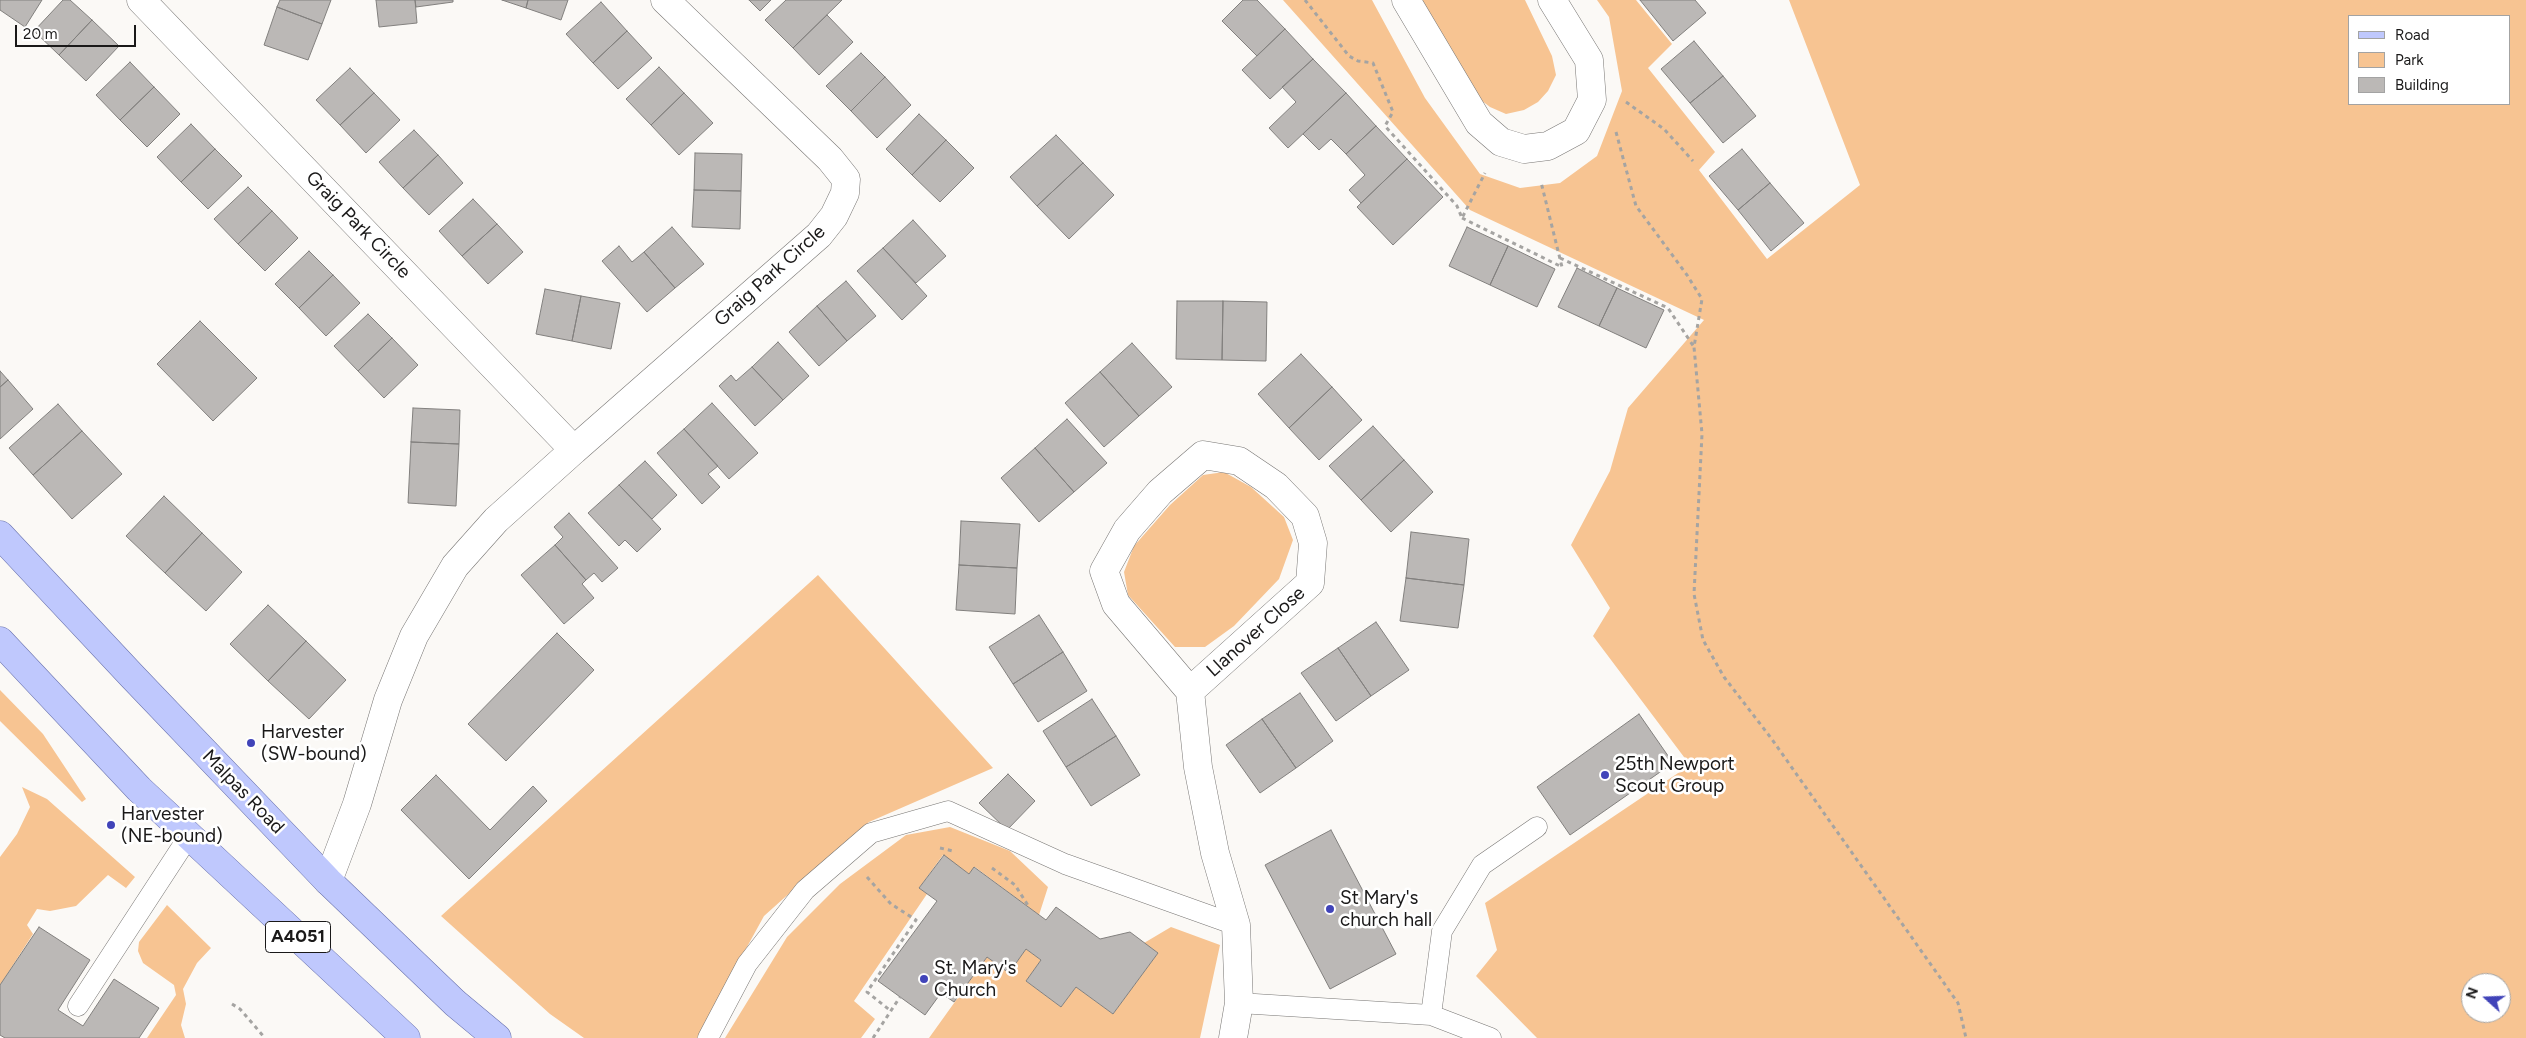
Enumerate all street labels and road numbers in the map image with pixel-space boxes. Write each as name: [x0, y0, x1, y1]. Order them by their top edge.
street label: Graig Park Circle: [301, 166, 415, 284]
street label: Graig Park Circle: [710, 220, 830, 332]
street label: Llanover Close: [1202, 582, 1310, 682]
street label: Malpas Road: [197, 745, 289, 839]
road number: A4051: [266, 922, 330, 952]

